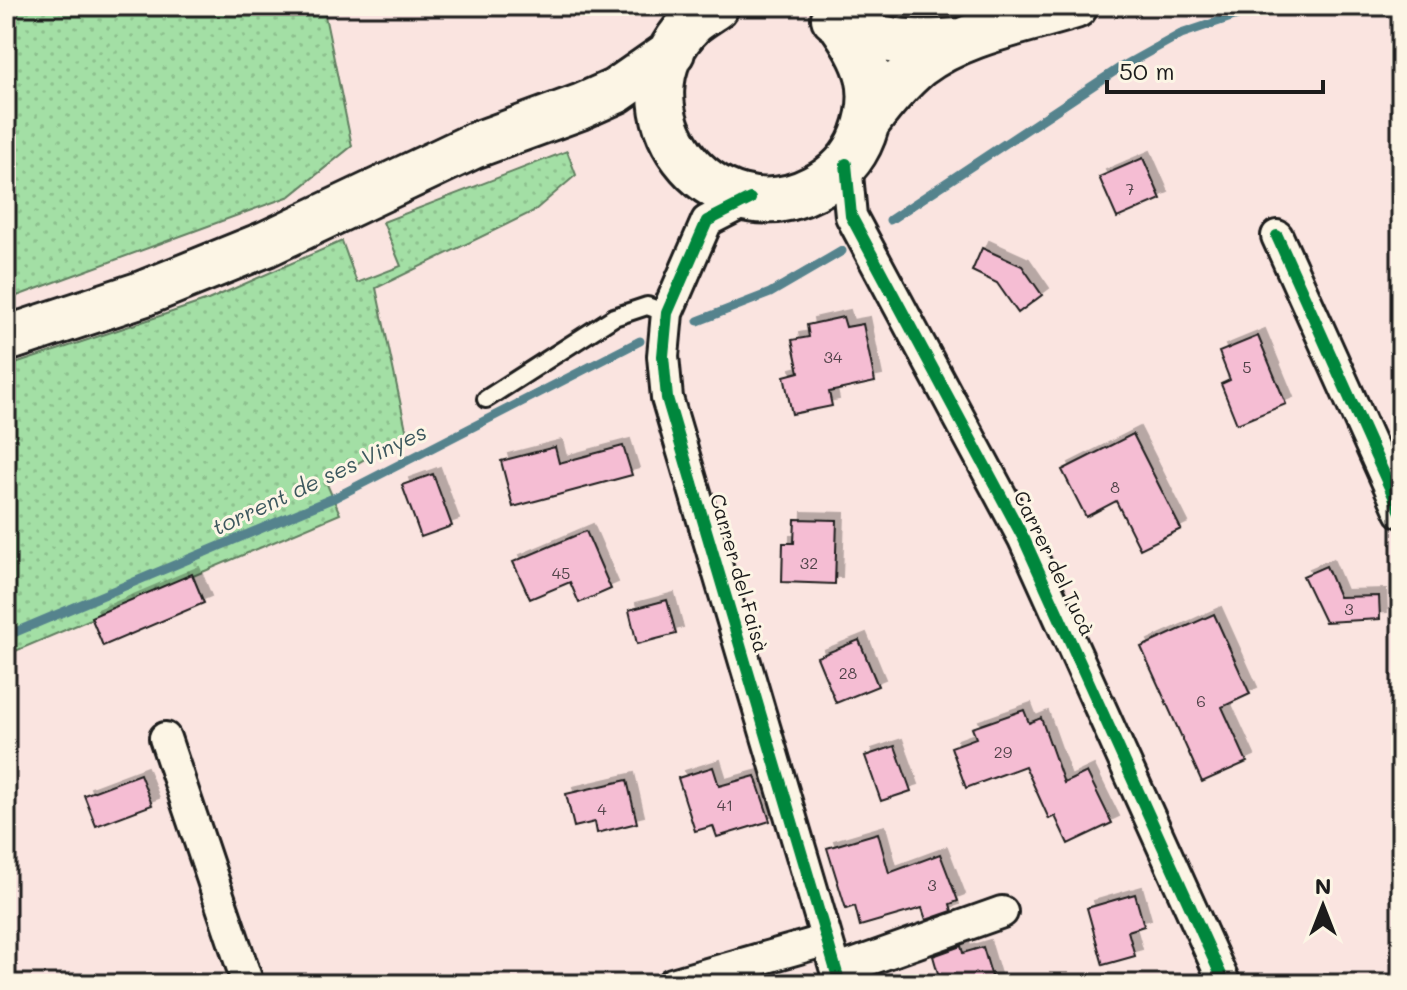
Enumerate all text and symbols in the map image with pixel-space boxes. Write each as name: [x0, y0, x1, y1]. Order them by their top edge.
scale bar: [1107, 44, 1323, 94]
text: 50 m: [1119, 55, 1175, 86]
house number: 7: [1126, 178, 1135, 199]
house number: 34: [824, 346, 843, 367]
house number: 5: [1242, 356, 1252, 377]
water label: torrent de ses Vinyes: [207, 417, 431, 541]
house number: 8: [1110, 476, 1120, 497]
street label: Carrer del Tucà: [1009, 486, 1101, 640]
street label: Carrer del Faisà: [705, 491, 775, 655]
house number: 32: [800, 552, 818, 573]
house number: 45: [552, 562, 570, 583]
house number: 3: [1344, 598, 1354, 619]
house number: 28: [839, 662, 858, 683]
house number: 6: [1196, 690, 1206, 711]
house number: 29: [994, 741, 1012, 762]
house number: 41: [717, 794, 733, 815]
house number: 4: [597, 798, 607, 819]
north arrow: [1283, 866, 1363, 946]
text: N: [1315, 871, 1331, 900]
house number: 3: [927, 874, 937, 895]

